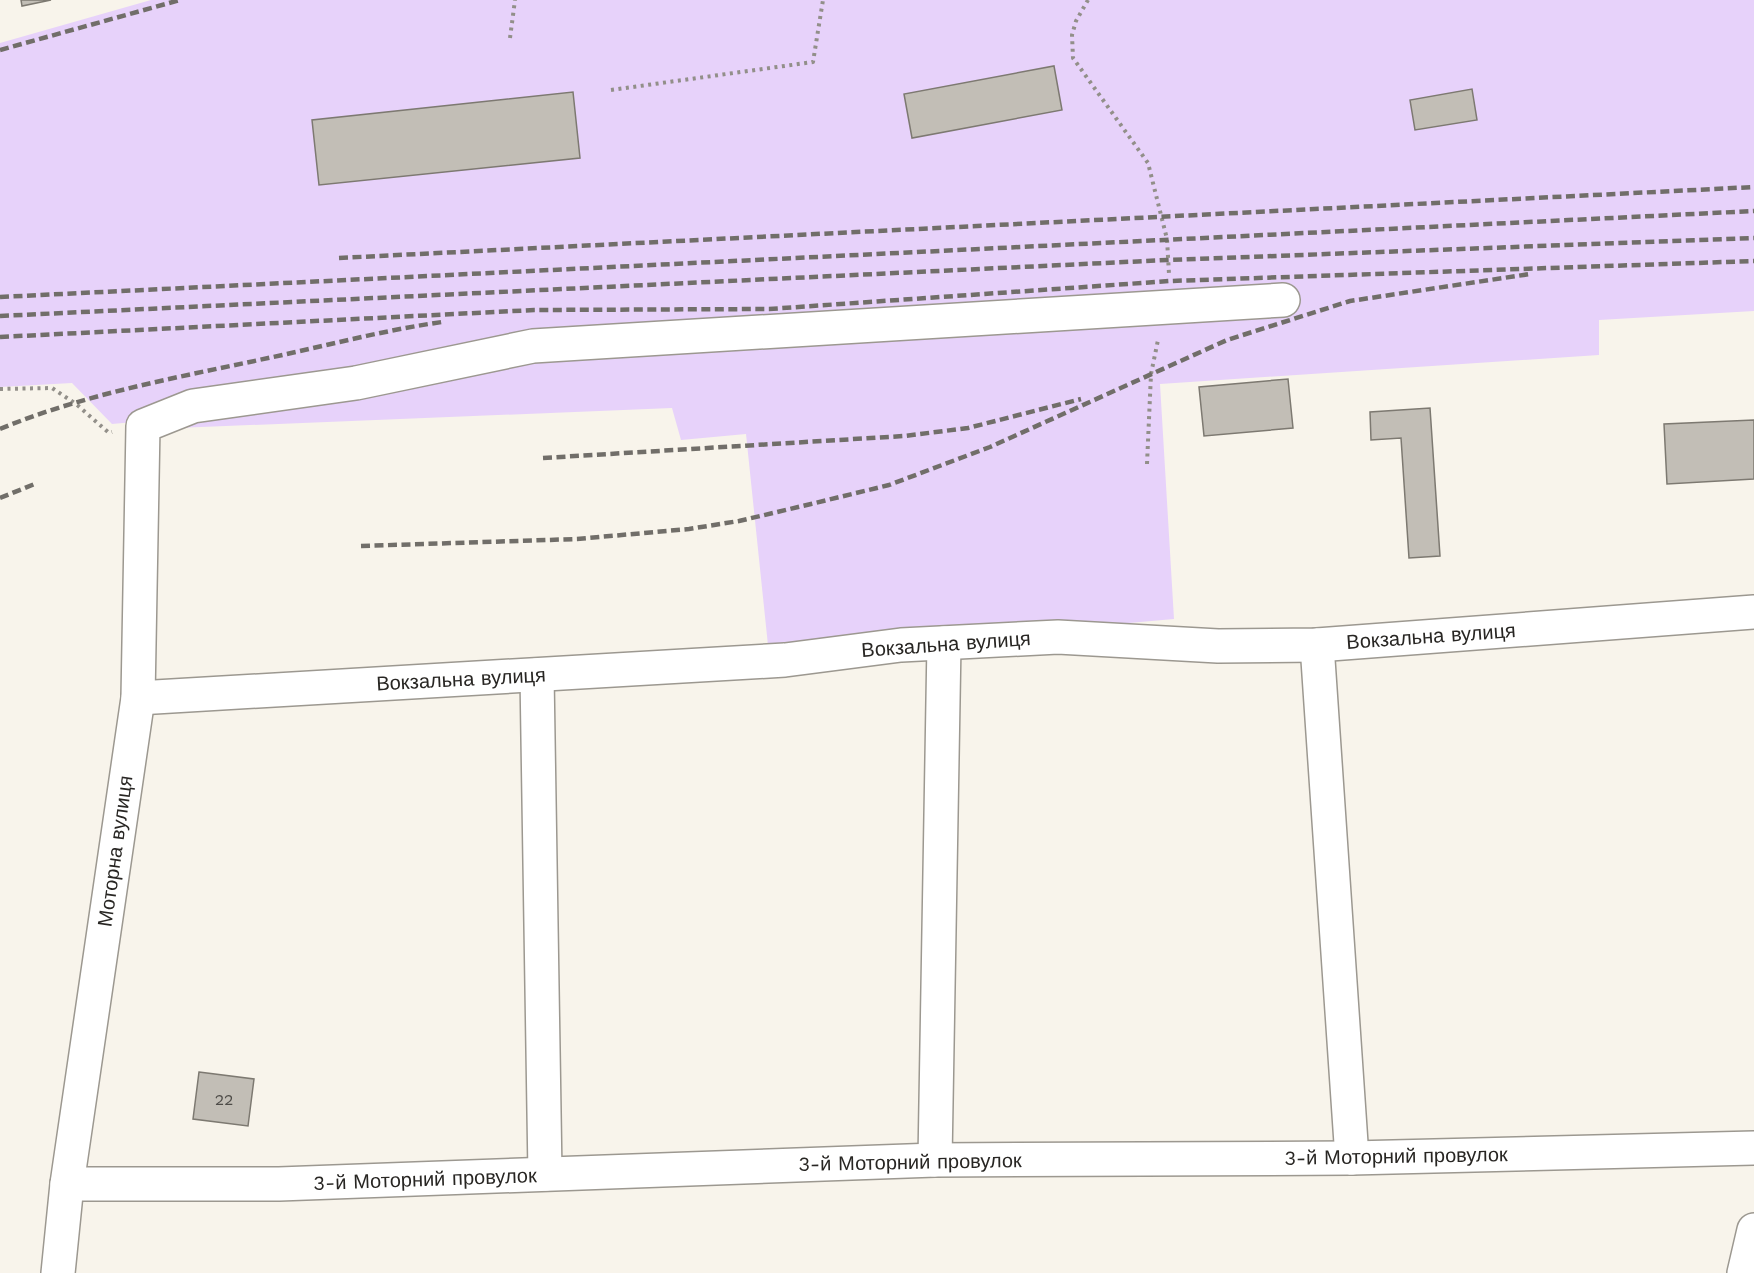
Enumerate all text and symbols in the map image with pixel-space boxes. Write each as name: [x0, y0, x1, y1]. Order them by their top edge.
street label: Вокзальна вулиця: [1346, 618, 1516, 654]
street label: Вокзальна вулиця: [861, 626, 1031, 662]
street label: Вокзальна вулиця: [376, 663, 546, 695]
street label: Моторна вулиця: [92, 774, 138, 928]
house number: 22: [215, 1090, 233, 1109]
street label: 3-й Моторний провулок: [1284, 1142, 1508, 1170]
street label: 3-й Моторний провулок: [798, 1148, 1022, 1176]
street label: 3-й Моторний провулок: [313, 1163, 537, 1195]

